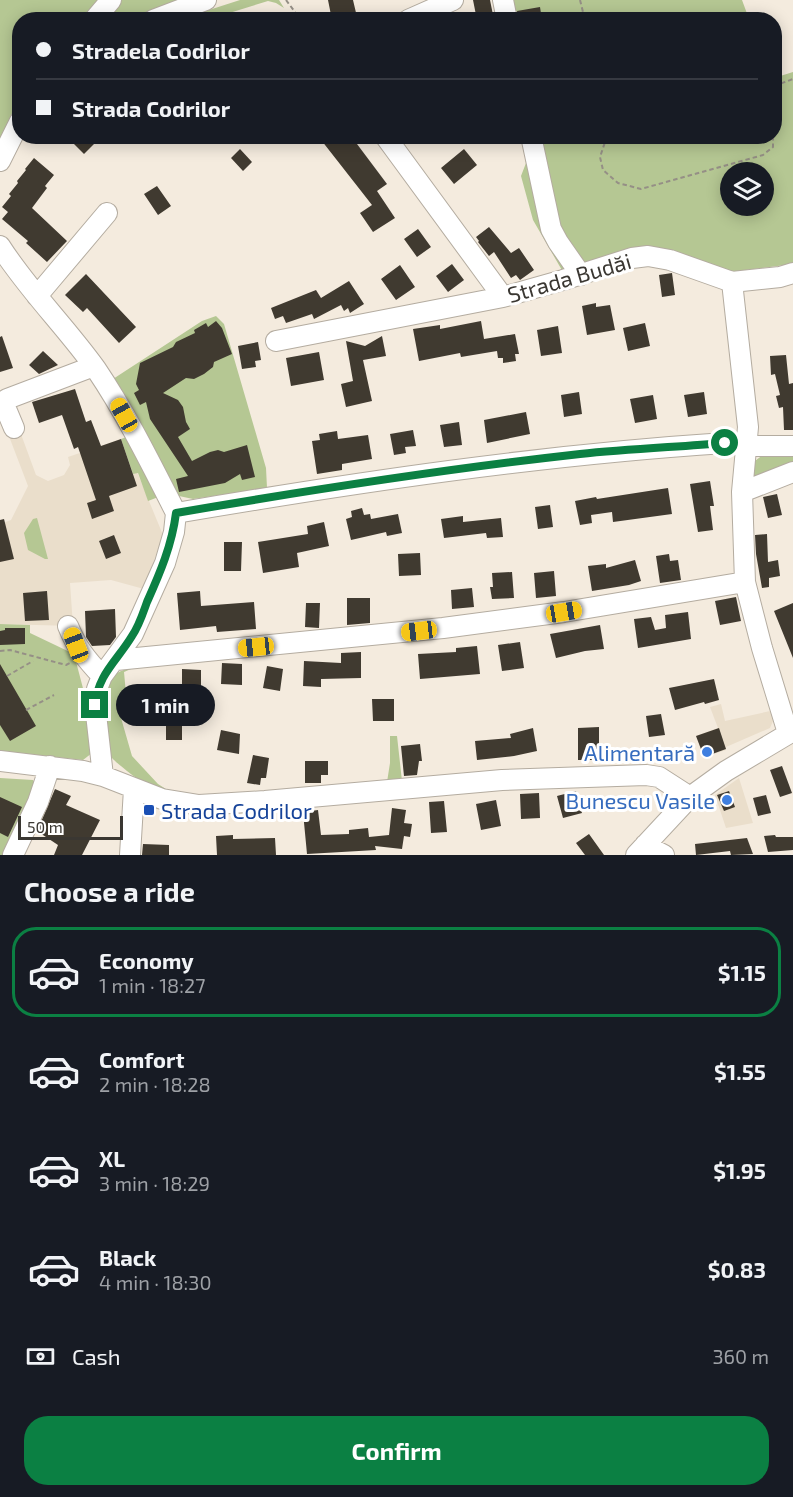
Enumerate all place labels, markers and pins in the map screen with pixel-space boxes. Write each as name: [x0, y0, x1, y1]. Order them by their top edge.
place label: Alimentară: [584, 739, 695, 765]
marker: Alimentară: [700, 745, 714, 759]
place label: Bunescu Vasile: [566, 787, 715, 813]
marker: Bunescu Vasile: [720, 793, 734, 807]
place label: Strada Codrilor: [161, 797, 312, 823]
marker: Strada Codrilor: [142, 803, 156, 817]

